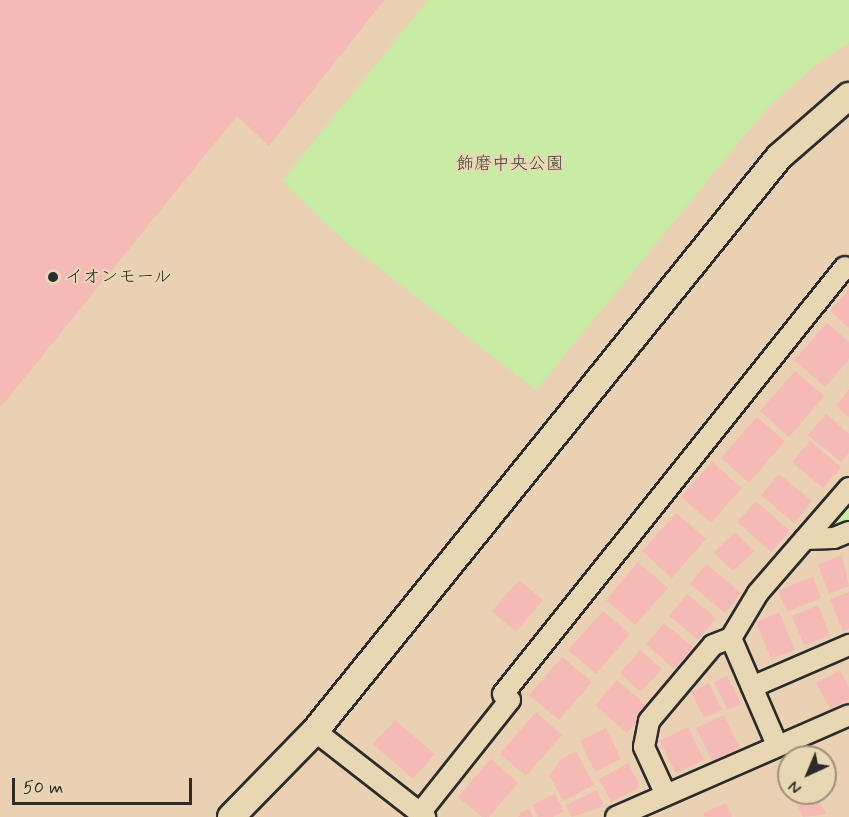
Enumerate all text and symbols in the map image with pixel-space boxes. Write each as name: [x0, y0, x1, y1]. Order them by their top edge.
park label: 飾磨中央公園: [456, 153, 564, 175]
place label: イオンモール: [65, 266, 173, 288]
marker: イオンモール: [46, 270, 60, 284]
north arrow: [777, 745, 837, 805]
scale bar: [15, 766, 195, 804]
text: 50 m: [23, 776, 63, 800]
text: N: [784, 776, 807, 798]

